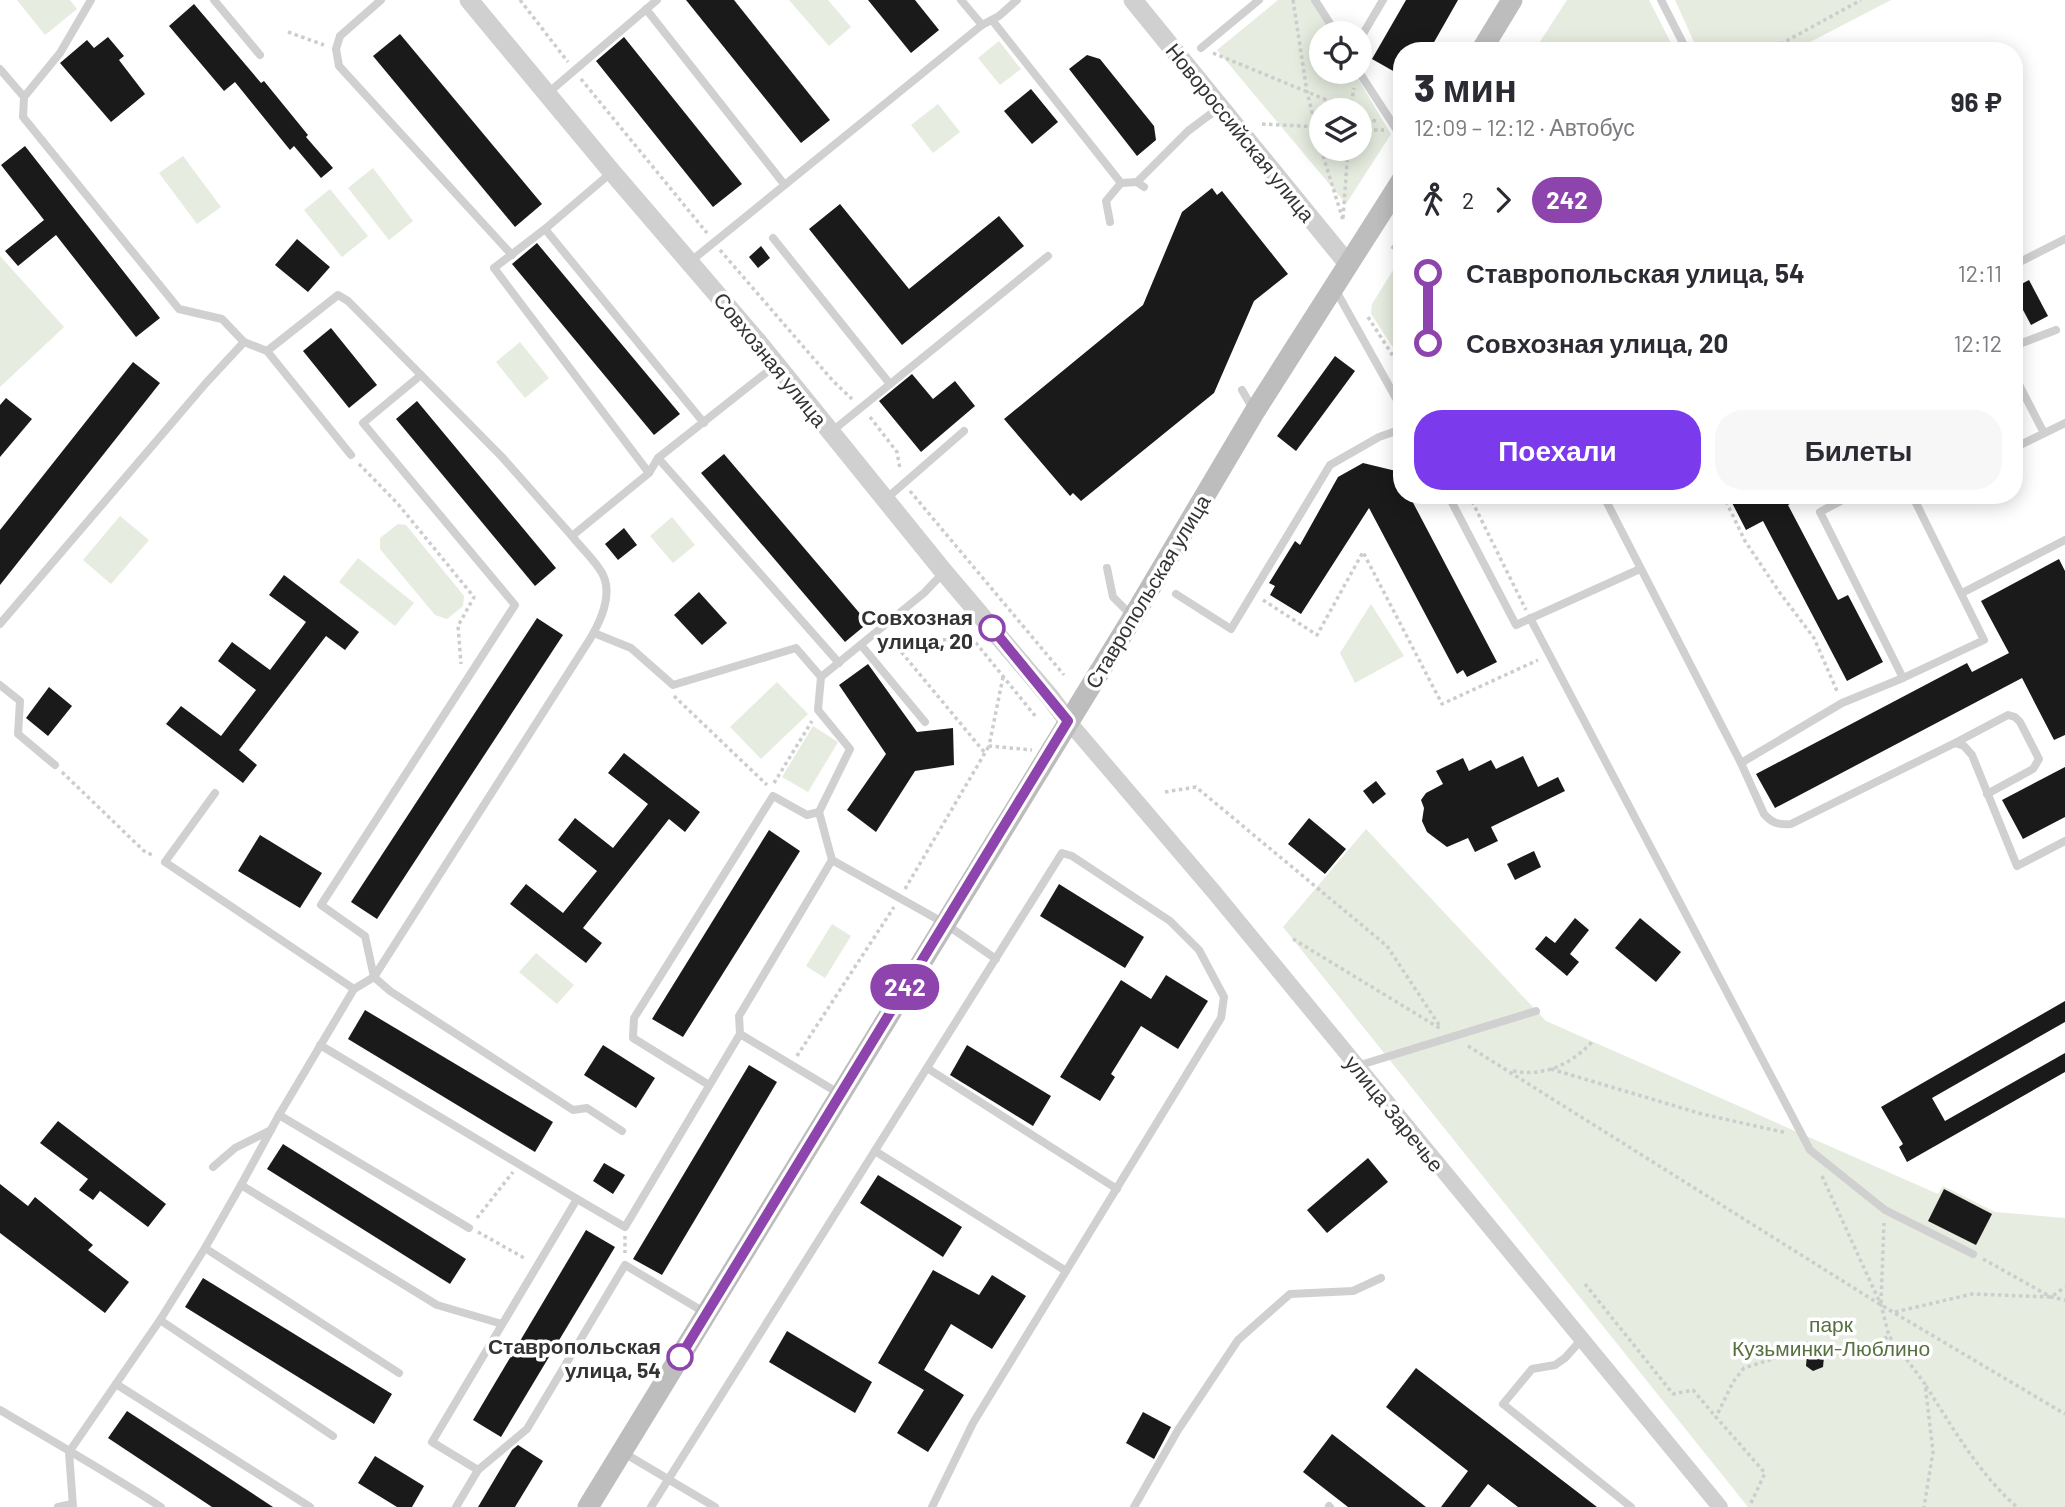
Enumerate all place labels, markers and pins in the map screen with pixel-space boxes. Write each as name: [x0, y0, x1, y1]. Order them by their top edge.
place label: Совхозная улица, 20: [861, 604, 973, 653]
marker: Совхозная улица, 20: [979, 615, 1005, 641]
place label: Ставропольская улица, 54: [488, 1333, 661, 1382]
marker: Ставропольская улица, 54: [667, 1344, 693, 1370]

